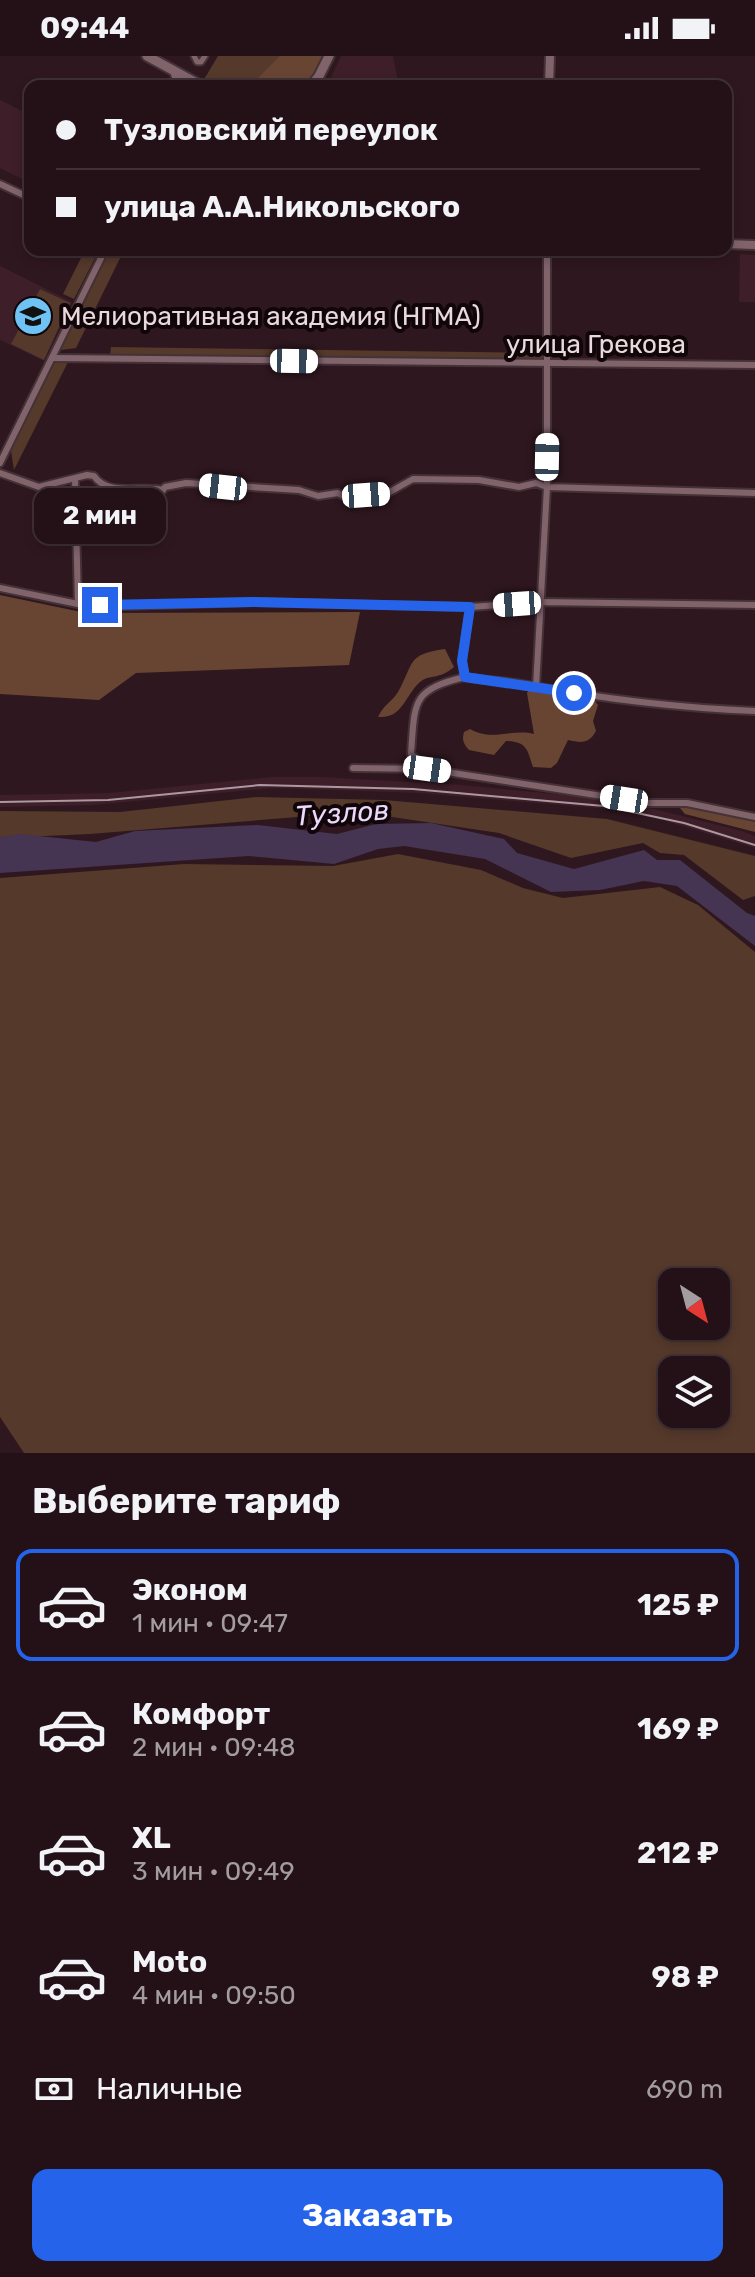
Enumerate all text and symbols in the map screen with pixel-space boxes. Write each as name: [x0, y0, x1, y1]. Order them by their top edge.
text: 09:44: [40, 10, 129, 46]
text: Тузловский переулок: [104, 112, 438, 148]
text: улица А.А.Никольского: [104, 189, 460, 225]
school or university icon: Мелиоративная академия (НГМА): [12, 295, 54, 337]
place label: Мелиоративная академия (НГМА): [61, 301, 481, 332]
street label: улица Грекова: [506, 329, 686, 360]
car: [270, 349, 318, 373]
car: [535, 433, 559, 481]
car: [198, 473, 248, 501]
car: [341, 481, 391, 509]
callout: 2 мин: [34, 489, 166, 545]
text: 2 мин: [63, 500, 137, 531]
route end: [82, 587, 118, 623]
car: [492, 590, 542, 618]
route start: [556, 675, 592, 711]
car: [402, 754, 452, 784]
car: [598, 783, 650, 815]
water label: Тузлов: [294, 793, 390, 833]
north arrow: [658, 1268, 730, 1340]
map controls: [658, 1268, 730, 1428]
button: layers: [658, 1356, 730, 1428]
text: Выберите тариф: [32, 1479, 341, 1522]
icon: car: [36, 1569, 108, 1641]
text: Эконом: [132, 1572, 248, 1608]
text: 125 ₽: [637, 1587, 719, 1623]
text: 1 мин · 09:47: [132, 1608, 288, 1639]
icon: car: [36, 1693, 108, 1765]
text: Комфорт: [132, 1696, 270, 1732]
text: 169 ₽: [637, 1711, 719, 1747]
text: 2 мин · 09:48: [132, 1732, 296, 1763]
icon: car: [36, 1817, 108, 1889]
text: XL: [132, 1820, 171, 1856]
text: 212 ₽: [637, 1835, 719, 1871]
text: 3 мин · 09:49: [132, 1856, 295, 1887]
icon: car: [36, 1941, 108, 2013]
text: Moto: [132, 1944, 207, 1980]
text: 98 ₽: [651, 1959, 719, 1995]
text: 4 мин · 09:50: [132, 1980, 296, 2011]
icon: cash: [32, 2067, 76, 2111]
text: Наличные: [96, 2071, 242, 2107]
text: 690 m: [646, 2074, 723, 2105]
button: Заказать: [32, 2169, 723, 2261]

